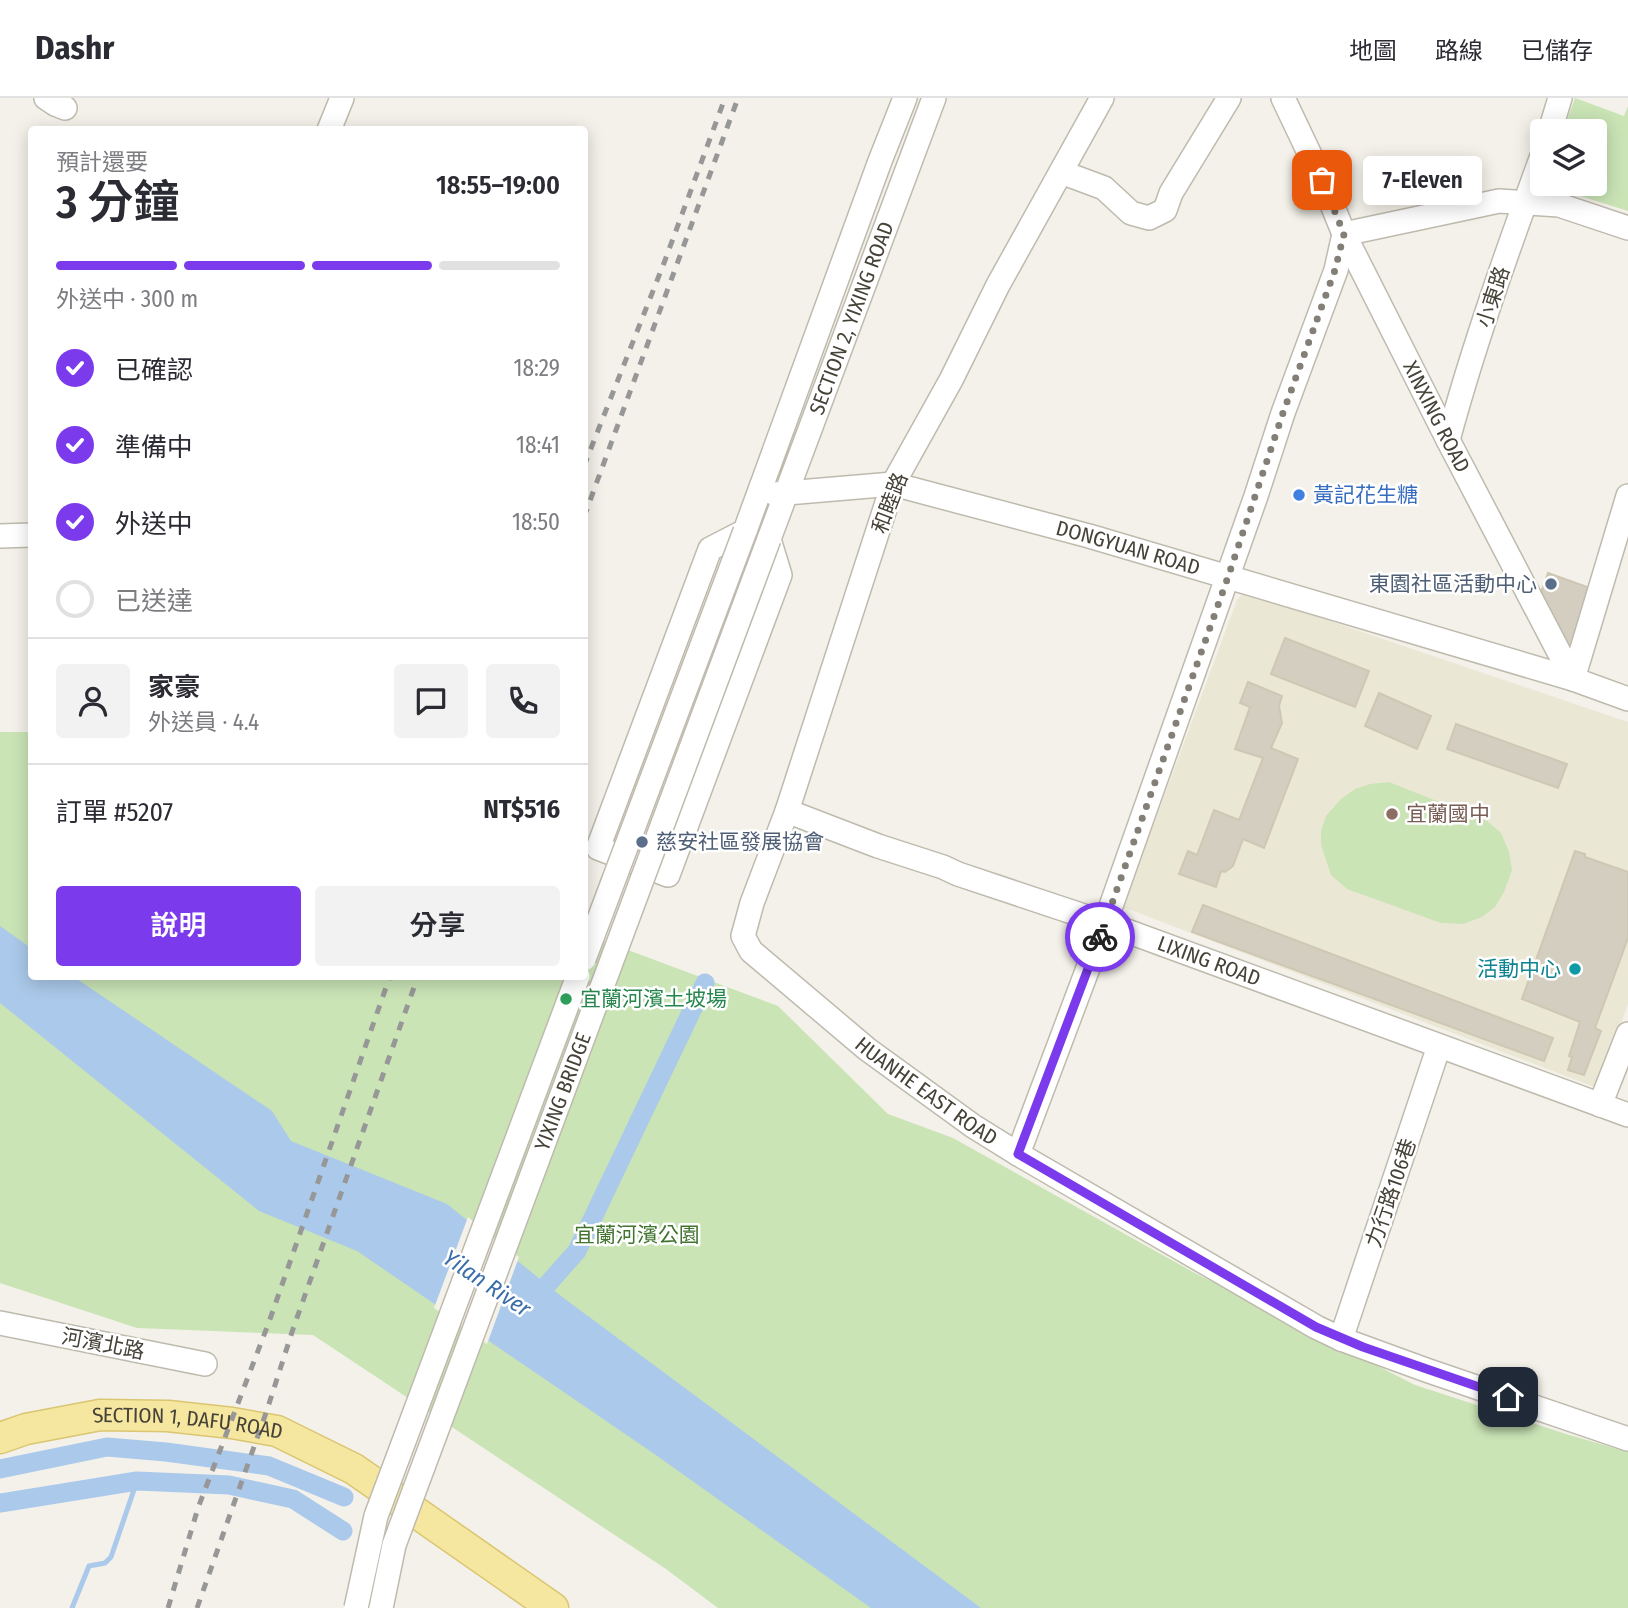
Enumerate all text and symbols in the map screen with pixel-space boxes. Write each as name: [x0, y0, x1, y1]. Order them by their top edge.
text: Dashr: [35, 28, 114, 68]
text: 地圖: [1349, 37, 1397, 65]
text: 路線: [1435, 37, 1483, 65]
text: 已儲存: [1521, 37, 1593, 65]
map controls: [1530, 119, 1607, 196]
button: layers: [1530, 119, 1607, 196]
text: 預計還要: [56, 148, 148, 176]
pin: [1292, 150, 1352, 210]
callout: 7-Eleven: [1364, 155, 1483, 204]
icon: bag: [1303, 161, 1341, 199]
text: 7-Eleven: [1382, 166, 1463, 194]
text: 18:55–19:00: [436, 170, 560, 201]
text: 3 分鐘: [56, 175, 179, 230]
street label: SECTION 2, YIXING ROAD: [804, 218, 900, 418]
street label: 小東路: [1471, 263, 1515, 331]
text: 外送中 · 300 m: [56, 285, 198, 313]
icon: check: [56, 349, 94, 387]
text: 18:29: [513, 354, 560, 382]
text: 已確認: [115, 355, 193, 386]
street label: XINXING ROAD: [1397, 357, 1476, 477]
icon: check: [56, 426, 94, 464]
text: 18:41: [516, 431, 560, 459]
text: 準備中: [115, 432, 193, 463]
street label: 和睦路: [867, 469, 913, 537]
place label: 黃記花生糖: [1313, 482, 1418, 508]
marker: 黃記花生糖: [1291, 487, 1307, 503]
icon: check: [56, 503, 94, 541]
text: 18:50: [512, 508, 560, 536]
text: 外送中: [115, 509, 193, 540]
street label: DONGYUAN ROAD: [1053, 515, 1203, 581]
place label: 東園社區活動中心: [1369, 571, 1537, 597]
marker: 東園社區活動中心: [1543, 576, 1559, 592]
text: 已送達: [115, 586, 193, 617]
button: person: [56, 664, 130, 738]
button: chat: [394, 664, 468, 738]
button: phone: [486, 664, 560, 738]
text: 家豪: [148, 672, 200, 703]
text: 外送員 · 4.4: [148, 708, 259, 736]
text: NT$516: [483, 794, 560, 825]
text: 訂單 #5207: [56, 797, 173, 828]
place label: 宜蘭國中: [1406, 801, 1490, 827]
marker: 宜蘭國中: [1384, 806, 1400, 822]
place label: 慈安社區發展協會: [656, 829, 824, 855]
marker: 慈安社區發展協會: [634, 834, 650, 850]
button: 說明: [56, 886, 301, 966]
button: 分享: [315, 886, 560, 966]
courier: [1065, 902, 1135, 972]
icon: bike: [1081, 918, 1119, 956]
street label: LIXING ROAD: [1154, 930, 1264, 992]
place label: 活動中心: [1477, 956, 1561, 982]
marker: 活動中心: [1567, 961, 1583, 977]
place label: 宜蘭河濱土坡場: [580, 986, 727, 1012]
marker: 宜蘭河濱土坡場: [558, 991, 574, 1007]
street label: YIXING BRIDGE: [529, 1029, 597, 1154]
street label: HUANHE EAST ROAD: [850, 1031, 1002, 1151]
street label: 力行路106巷: [1360, 1135, 1422, 1251]
park label: 宜蘭河濱公園: [574, 1222, 700, 1248]
water label: Yilan River: [438, 1244, 537, 1323]
street label: 河濱北路: [59, 1323, 147, 1365]
pin: [1478, 1367, 1538, 1427]
icon: home: [1489, 1378, 1527, 1416]
street label: SECTION 1, DAFU ROAD: [90, 1402, 285, 1445]

